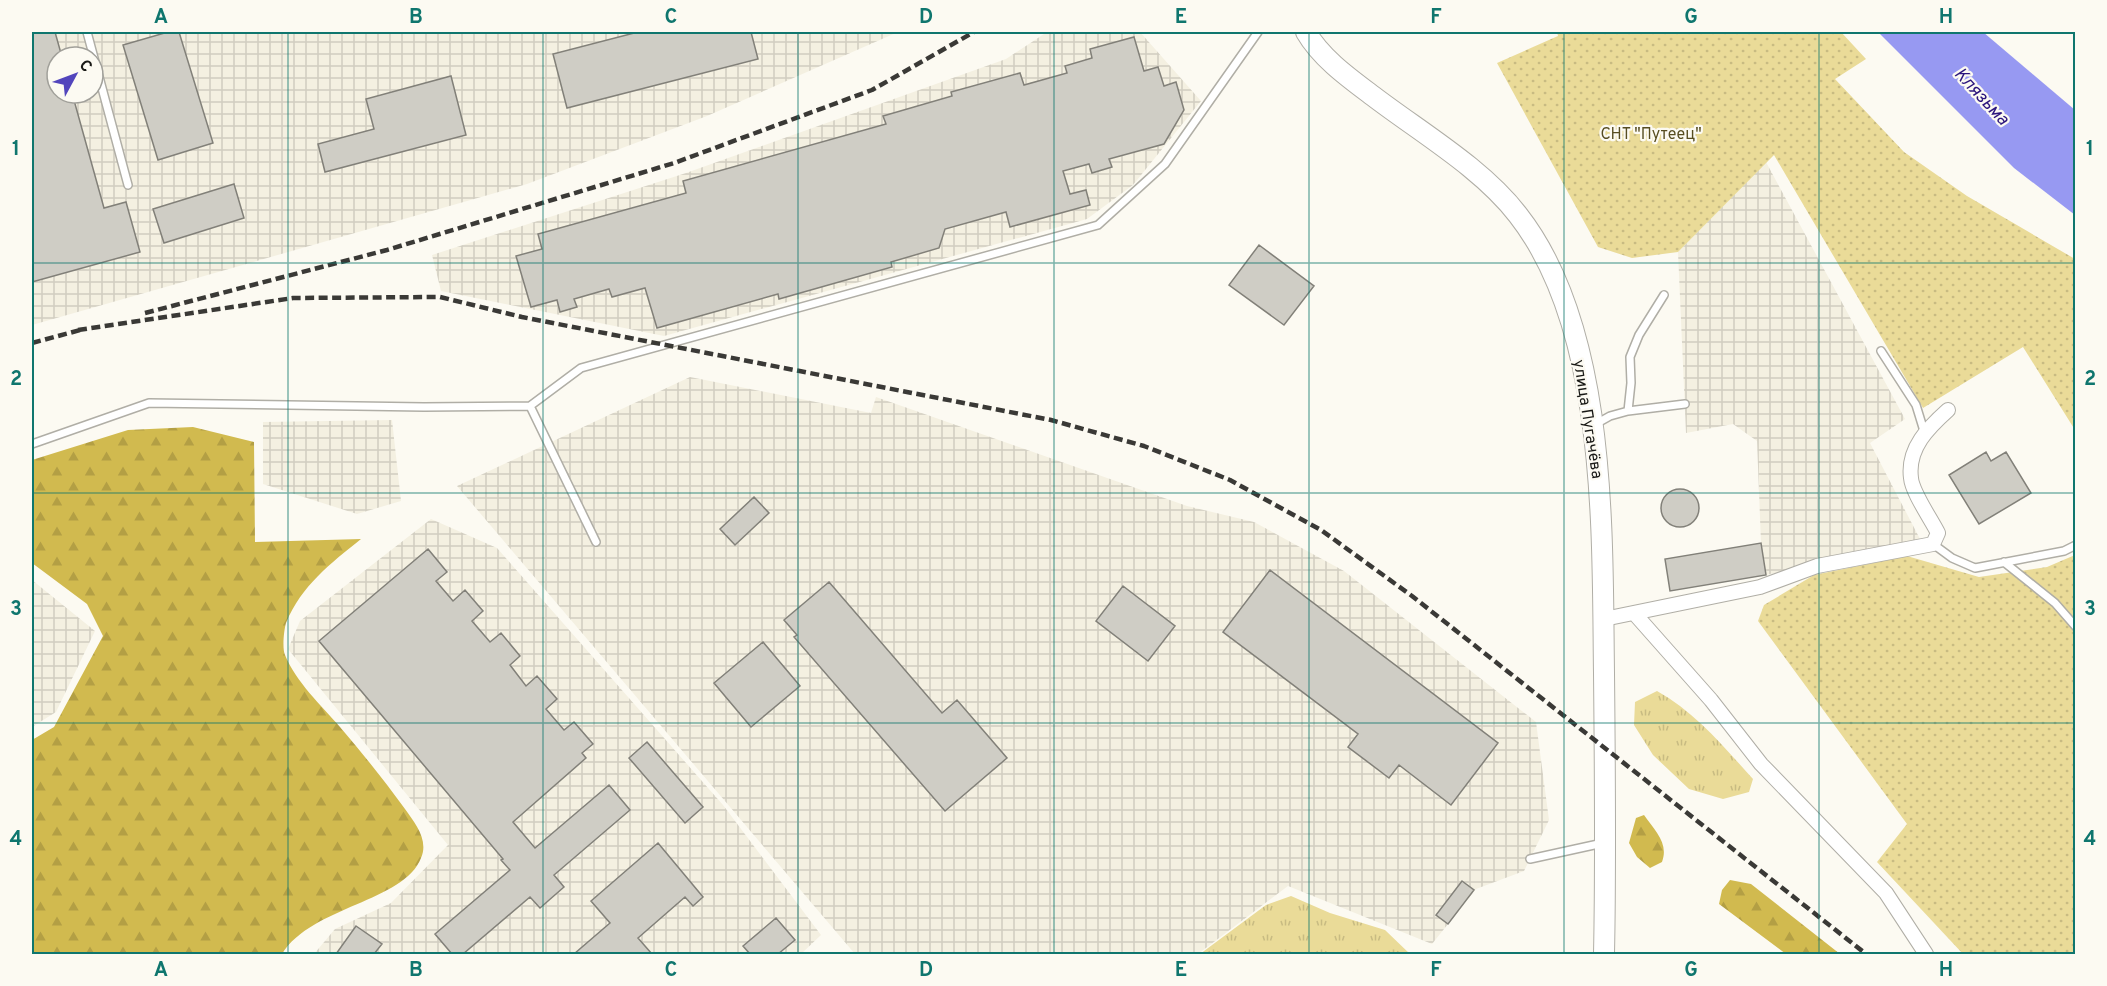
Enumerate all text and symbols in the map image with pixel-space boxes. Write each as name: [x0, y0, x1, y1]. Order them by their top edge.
text: A: [154, 5, 168, 31]
text: B: [409, 5, 423, 31]
text: C: [665, 5, 677, 31]
text: D: [919, 5, 933, 31]
text: E: [1175, 5, 1187, 31]
text: F: [1430, 5, 1442, 31]
text: G: [1684, 5, 1698, 31]
text: H: [1939, 5, 1953, 31]
north arrow: [45, 45, 105, 105]
text: С: [74, 56, 96, 77]
water label: Клязьма: [1948, 63, 2014, 131]
park label: СНТ "Путеец": [1600, 125, 1702, 145]
text: 1: [12, 137, 20, 163]
text: 1: [2086, 137, 2094, 163]
street label: улица Пугачёва: [1568, 358, 1606, 480]
text: 2: [10, 367, 22, 393]
text: 2: [2084, 367, 2096, 393]
text: 3: [10, 597, 22, 623]
text: 3: [2084, 597, 2096, 623]
text: 4: [10, 827, 22, 853]
text: 4: [2084, 827, 2096, 853]
text: A: [154, 958, 168, 984]
text: B: [409, 958, 423, 984]
text: C: [665, 958, 677, 984]
text: D: [919, 958, 933, 984]
text: E: [1175, 958, 1187, 984]
text: F: [1430, 958, 1442, 984]
text: G: [1684, 958, 1698, 984]
text: H: [1939, 958, 1953, 984]

